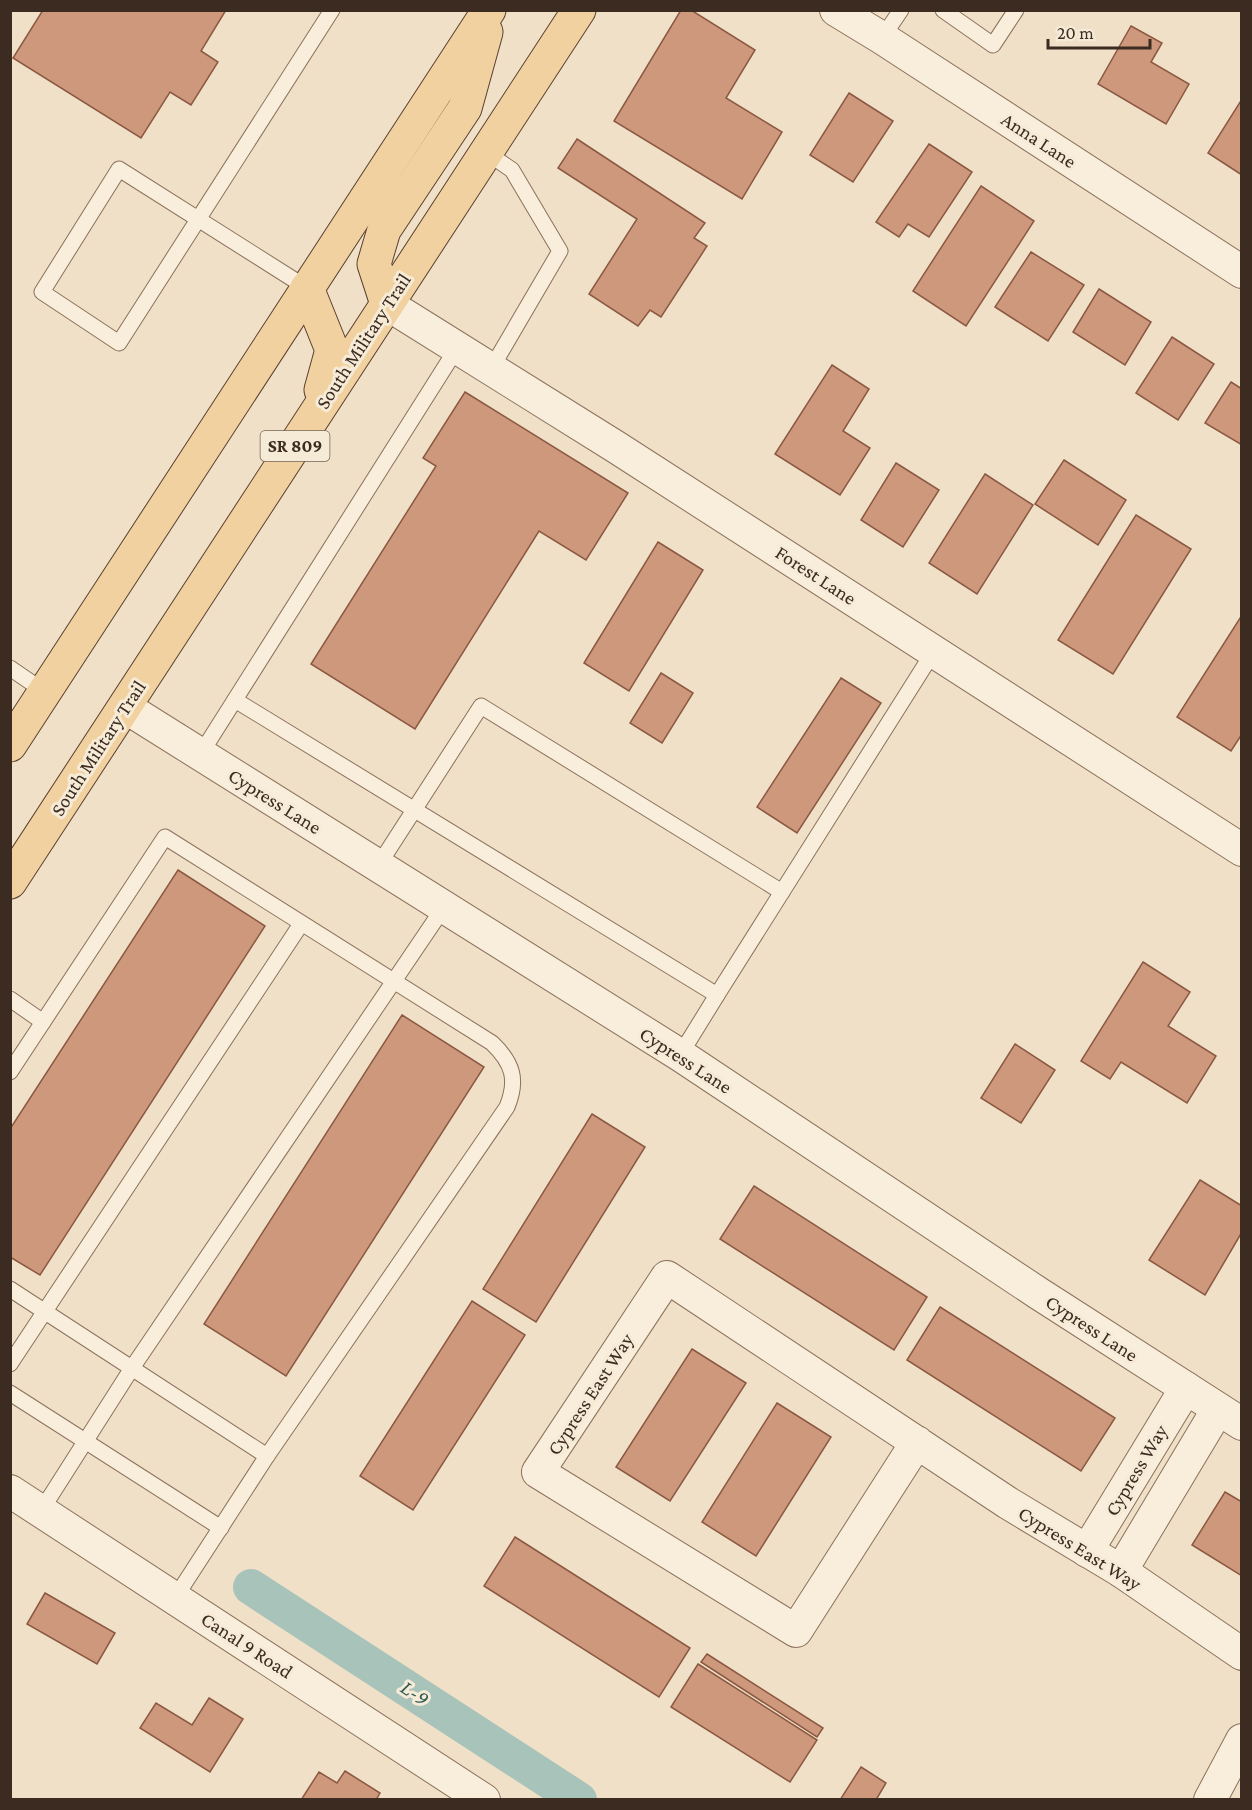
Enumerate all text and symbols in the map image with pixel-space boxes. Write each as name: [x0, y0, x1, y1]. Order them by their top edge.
scale bar: [1048, 12, 1150, 50]
text: 20 m: [1057, 23, 1094, 43]
street label: Anna Lane: [998, 108, 1081, 172]
street label: South Military Trail: [311, 269, 416, 413]
road number: SR 809: [260, 431, 330, 461]
street label: Forest Lane: [772, 541, 861, 609]
street label: South Military Trail: [46, 676, 151, 820]
street label: Cypress Lane: [224, 764, 326, 839]
street label: Cypress Lane: [635, 1022, 736, 1099]
street label: Cypress Lane: [1041, 1290, 1142, 1367]
street label: Cypress East Way: [543, 1328, 639, 1459]
street label: Cypress Way: [1100, 1420, 1173, 1520]
street label: Cypress East Way: [1014, 1501, 1146, 1596]
street label: Canal 9 Road: [197, 1607, 297, 1683]
water label: L-9: [396, 1675, 434, 1711]

